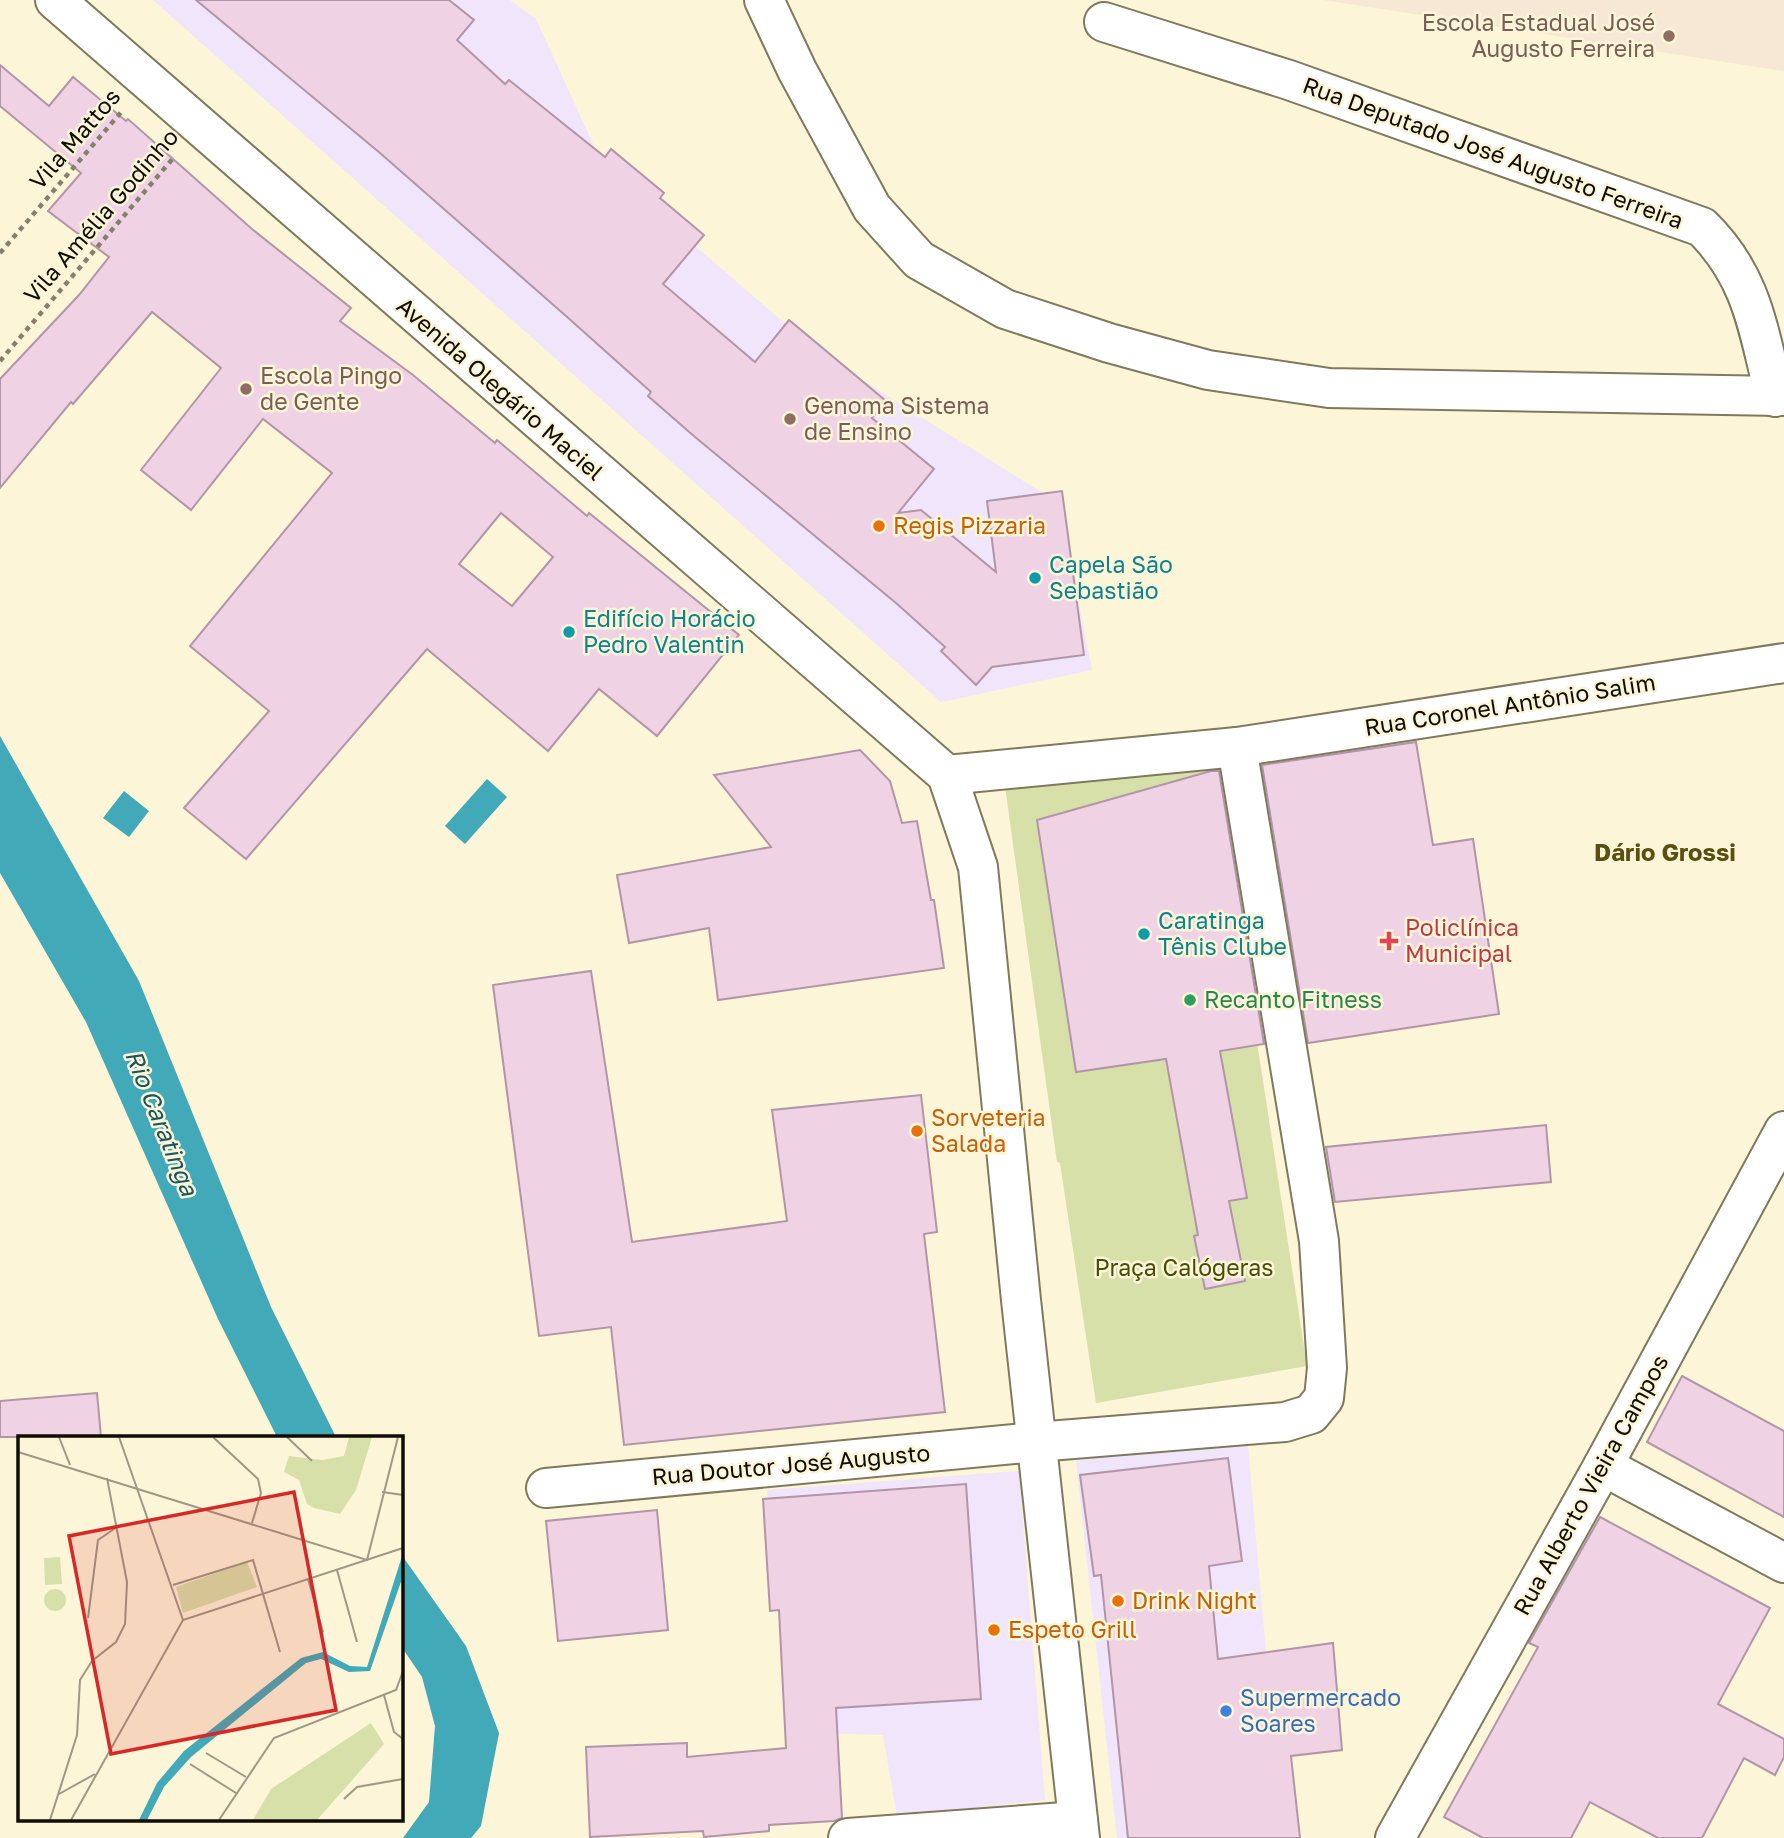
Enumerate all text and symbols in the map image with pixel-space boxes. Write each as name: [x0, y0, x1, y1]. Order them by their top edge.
place label: Escola Estadual José Augusto Ferreira: [1422, 8, 1655, 62]
marker: Escola Estadual José Augusto Ferreira: [1661, 28, 1677, 44]
street label: Rua Deputado José Augusto Ferreira: [1299, 70, 1687, 234]
street label: Vila Mattos: [23, 82, 126, 194]
street label: Vila Amélia Godinho: [17, 123, 183, 308]
street label: Avenida Olegário Maciel: [392, 291, 610, 486]
place label: Escola Pingo de Gente: [260, 361, 402, 415]
marker: Escola Pingo de Gente: [238, 381, 254, 397]
place label: Genoma Sistema de Ensino: [804, 391, 990, 445]
marker: Genoma Sistema de Ensino: [782, 411, 798, 427]
place label: Regis Pizzaria: [893, 511, 1046, 539]
marker: Regis Pizzaria: [871, 518, 887, 534]
place label: Capela São Sebastião: [1049, 550, 1173, 604]
marker: Capela São Sebastião: [1027, 570, 1043, 586]
place label: Edifício Horácio Pedro Valentin: [583, 604, 755, 658]
marker: Edifício Horácio Pedro Valentin: [561, 624, 577, 640]
street label: Rua Coronel Antônio Salim: [1362, 667, 1657, 741]
district label: Dário Grossi: [1594, 837, 1736, 866]
place label: Caratinga Tênis Clube: [1158, 906, 1287, 960]
place label: Policlínica Municipal: [1405, 913, 1519, 967]
marker: Caratinga Tênis Clube: [1136, 926, 1152, 942]
marker: Policlínica Municipal: [1379, 931, 1399, 951]
place label: Recanto Fitness: [1204, 985, 1382, 1013]
marker: Recanto Fitness: [1182, 992, 1198, 1008]
water label: Rio Caratinga: [119, 1045, 205, 1201]
place label: Sorveteria Salada: [931, 1103, 1046, 1157]
marker: Sorveteria Salada: [909, 1123, 925, 1139]
park label: Praça Calógeras: [1094, 1253, 1274, 1281]
street label: Rua Alberto Vieira Campos: [1507, 1349, 1674, 1620]
inset map: [18, 1436, 402, 1820]
street label: Rua Doutor José Augusto: [651, 1438, 931, 1490]
place label: Drink Night: [1132, 1586, 1257, 1614]
marker: Drink Night: [1110, 1593, 1126, 1609]
place label: Espeto Grill: [1008, 1615, 1137, 1643]
marker: Espeto Grill: [986, 1622, 1002, 1638]
place label: Supermercado Soares: [1240, 1683, 1401, 1737]
marker: Supermercado Soares: [1218, 1703, 1234, 1719]

